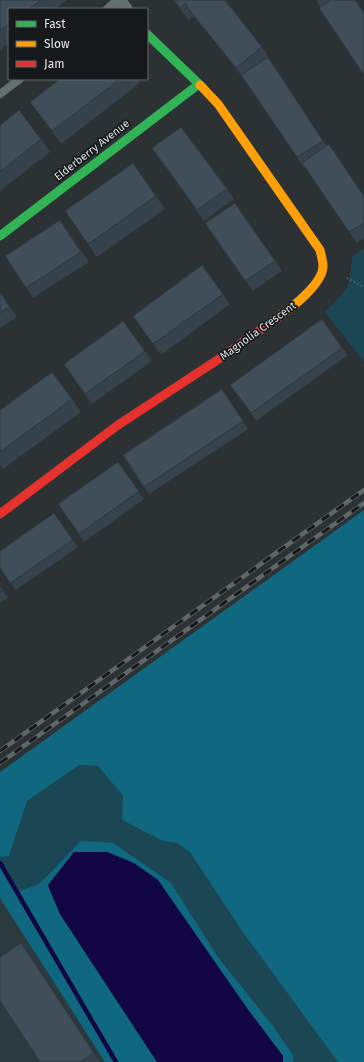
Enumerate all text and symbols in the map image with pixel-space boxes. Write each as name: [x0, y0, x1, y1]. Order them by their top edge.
legend: [8, 8, 148, 80]
text: Fast: [44, 17, 66, 31]
text: Slow: [44, 37, 70, 51]
text: Jam: [44, 57, 64, 71]
street label: Elderberry Avenue: [52, 117, 132, 183]
street label: Magnolia Crescent: [217, 299, 299, 363]

